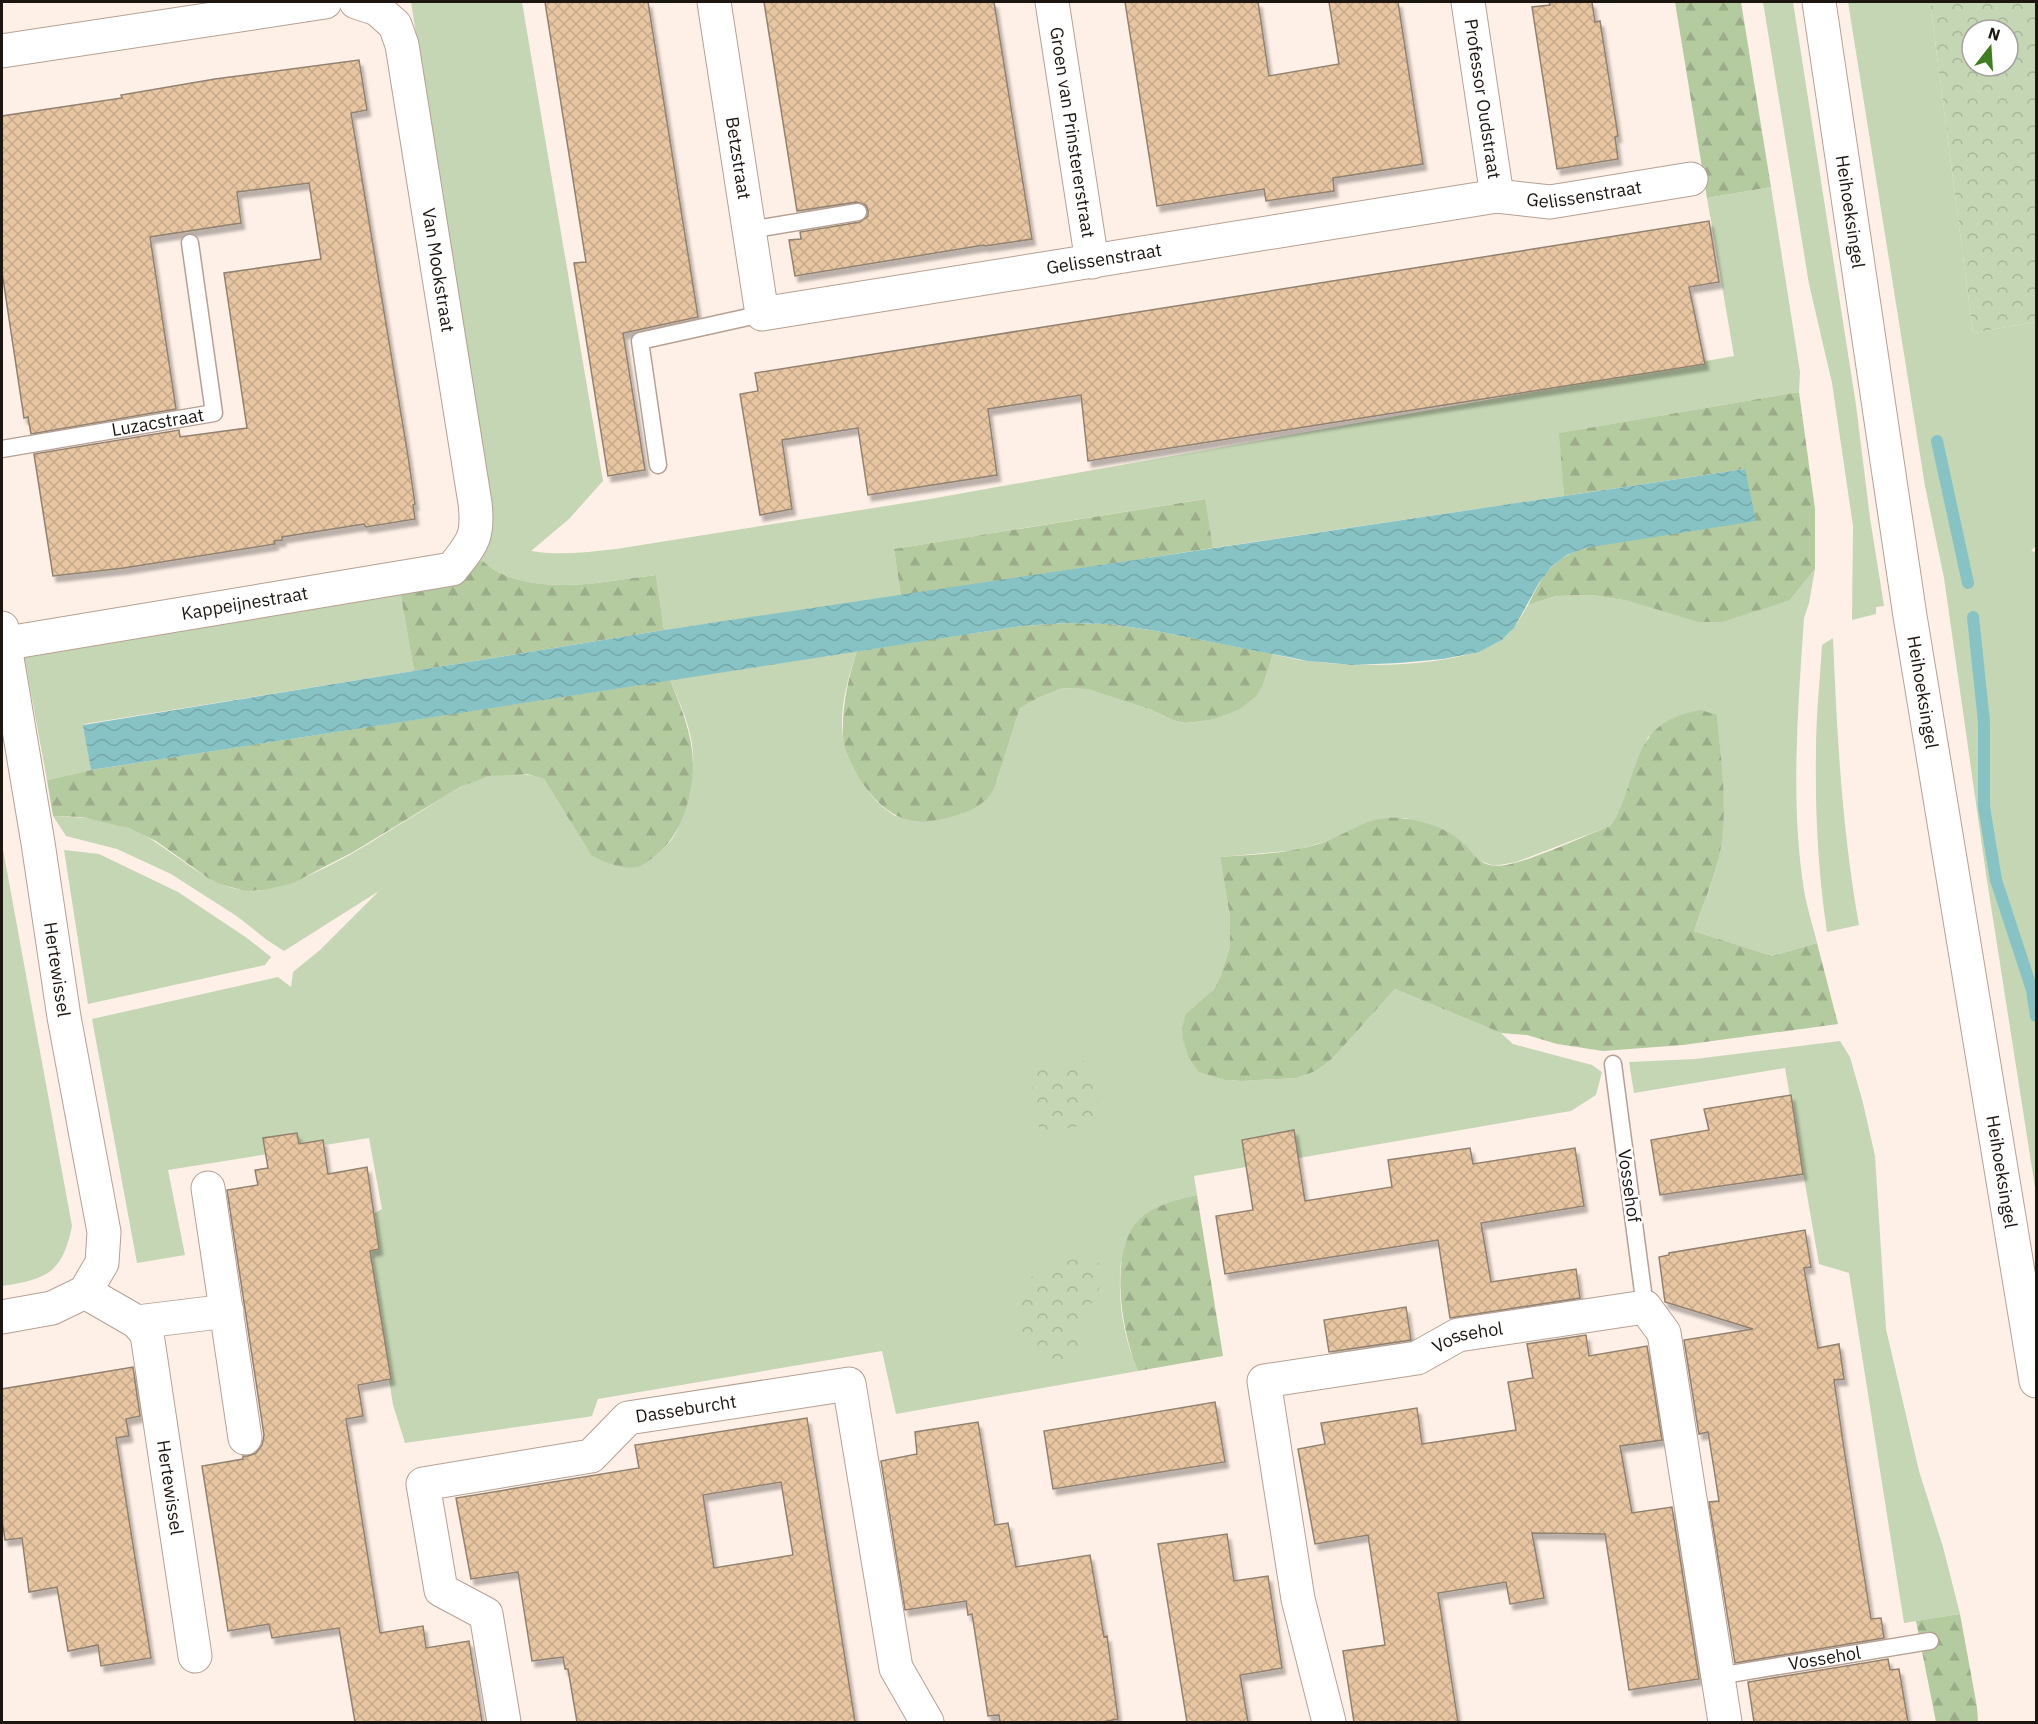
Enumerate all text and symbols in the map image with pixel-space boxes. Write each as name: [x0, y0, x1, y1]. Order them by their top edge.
street label: Professor Oudstraat: [1460, 17, 1506, 181]
north arrow: [1960, 18, 2020, 78]
text: N: [1986, 22, 2003, 45]
street label: Groen van Prinstererstraat: [1045, 25, 1100, 240]
street label: Betzstraat: [721, 115, 756, 201]
street label: Heihoeksingel: [1831, 153, 1870, 270]
street label: Gelissenstraat: [1525, 175, 1643, 213]
street label: Van Mookstraat: [417, 206, 460, 334]
street label: Gelissenstraat: [1045, 238, 1163, 279]
street label: Luzacstraat: [110, 403, 206, 441]
street label: Kappeijnestraat: [180, 581, 309, 625]
street label: Heihoeksingel: [1902, 634, 1944, 751]
street label: Hertewissel: [39, 920, 76, 1019]
street label: Heihoeksingel: [1981, 1113, 2023, 1230]
street label: Vossehof: [1613, 1148, 1646, 1224]
street label: Vossehol: [1428, 1316, 1505, 1358]
street label: Dasseburcht: [634, 1389, 738, 1428]
street label: Hertewissel: [152, 1438, 189, 1537]
street label: Vossehol: [1787, 1641, 1863, 1675]

